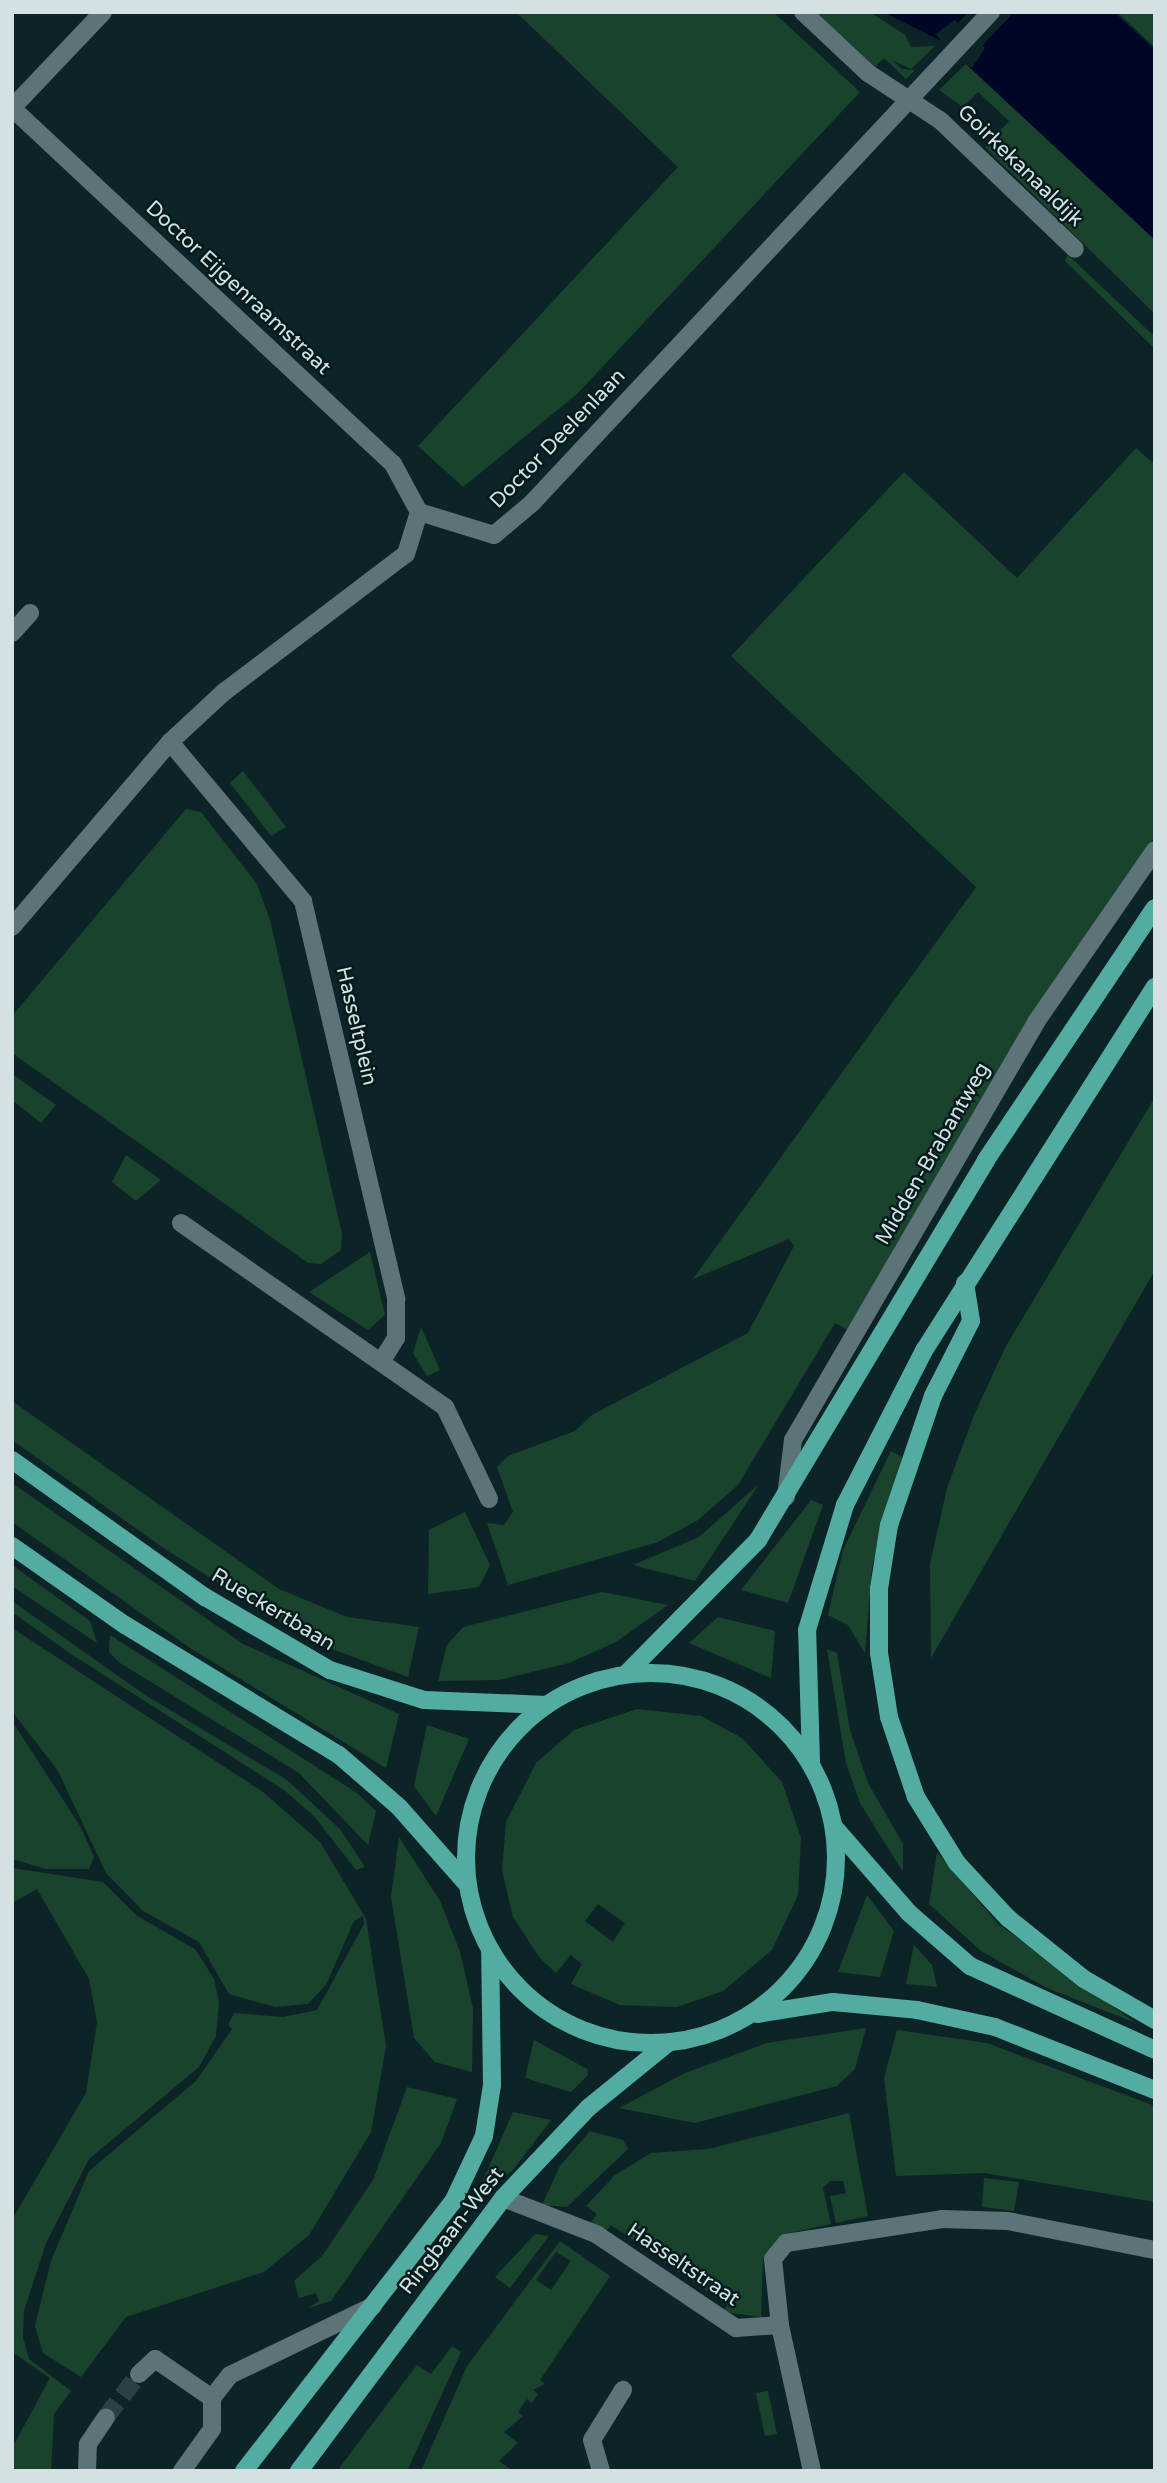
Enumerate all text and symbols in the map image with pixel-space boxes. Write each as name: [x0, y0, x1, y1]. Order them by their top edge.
street label: Goirkekanaaldijk: [952, 100, 1088, 232]
street label: Doctor Eijgenraamstraat: [140, 196, 336, 380]
street label: Doctor Deelenlaan: [485, 364, 631, 514]
street label: Hasseltplein: [330, 964, 382, 1088]
street label: Midden-Brabantweg: [870, 1058, 996, 1250]
street label: Rueckertbaan: [207, 1563, 339, 1657]
street label: Ringbaan-West: [394, 2162, 510, 2300]
street label: Hasseltstraat: [622, 2218, 744, 2312]

